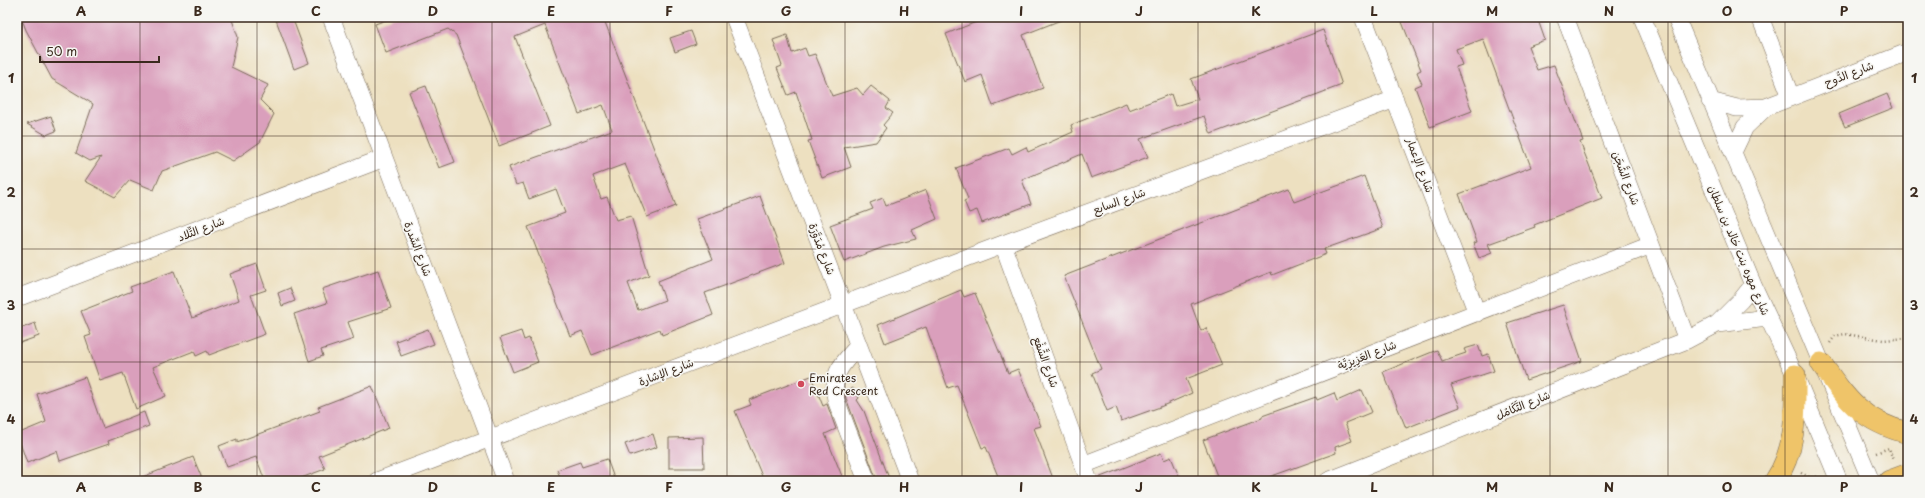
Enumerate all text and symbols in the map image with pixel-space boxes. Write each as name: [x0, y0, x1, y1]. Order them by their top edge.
text: A: [76, 1, 86, 20]
text: B: [194, 1, 203, 20]
text: C: [311, 1, 321, 20]
text: D: [428, 1, 438, 20]
text: E: [547, 1, 555, 20]
text: F: [665, 1, 673, 20]
text: G: [781, 1, 791, 20]
text: H: [899, 1, 909, 20]
text: I: [1019, 1, 1023, 20]
text: J: [1135, 1, 1143, 20]
text: K: [1251, 1, 1261, 20]
text: L: [1370, 1, 1378, 20]
text: M: [1486, 1, 1498, 20]
text: N: [1604, 1, 1614, 20]
text: O: [1722, 1, 1732, 20]
text: P: [1840, 1, 1849, 20]
scale bar: [40, 38, 159, 64]
text: 50 m: [46, 42, 77, 60]
street label: شارع الدُّوح: [1822, 56, 1876, 92]
text: 1: [8, 68, 14, 87]
text: 1: [1911, 68, 1917, 87]
street label: شارع الإعمار: [1401, 134, 1439, 195]
street label: شارع الشَّجَن: [1607, 148, 1645, 208]
text: 2: [6, 182, 16, 201]
street label: شارع مهره بنت خالد بن سلطان: [1703, 182, 1775, 318]
text: 2: [1909, 182, 1919, 201]
street label: شارع السابع: [1090, 183, 1148, 219]
street label: شارع التِّلاد: [175, 212, 227, 246]
street label: شارع السِّدرة: [399, 219, 437, 279]
street label: شارع مْدَوَّرَة: [804, 220, 840, 278]
text: 3: [7, 295, 16, 314]
text: 3: [1910, 295, 1919, 314]
street label: شارع الشَّفْع: [1028, 334, 1064, 390]
street label: شارع العَزِيزِيَّة: [1335, 336, 1399, 374]
street label: شارع الإشارة: [636, 353, 696, 391]
place label: Emirates Red Crescent: [809, 369, 879, 399]
marker: Emirates Red Crescent: [796, 379, 806, 389]
street label: شارع التَّكَامُل: [1493, 386, 1553, 424]
text: 4: [7, 409, 16, 428]
text: 4: [1910, 409, 1919, 428]
text: A: [76, 477, 86, 496]
text: B: [194, 477, 203, 496]
text: C: [311, 477, 321, 496]
text: D: [428, 477, 438, 496]
text: E: [547, 477, 555, 496]
text: F: [665, 477, 673, 496]
text: G: [781, 477, 791, 496]
text: H: [899, 477, 909, 496]
text: I: [1019, 477, 1023, 496]
text: J: [1135, 477, 1143, 496]
text: K: [1251, 477, 1261, 496]
text: L: [1370, 477, 1378, 496]
text: M: [1486, 477, 1498, 496]
text: N: [1604, 477, 1614, 496]
text: O: [1722, 477, 1732, 496]
text: P: [1840, 477, 1849, 496]

